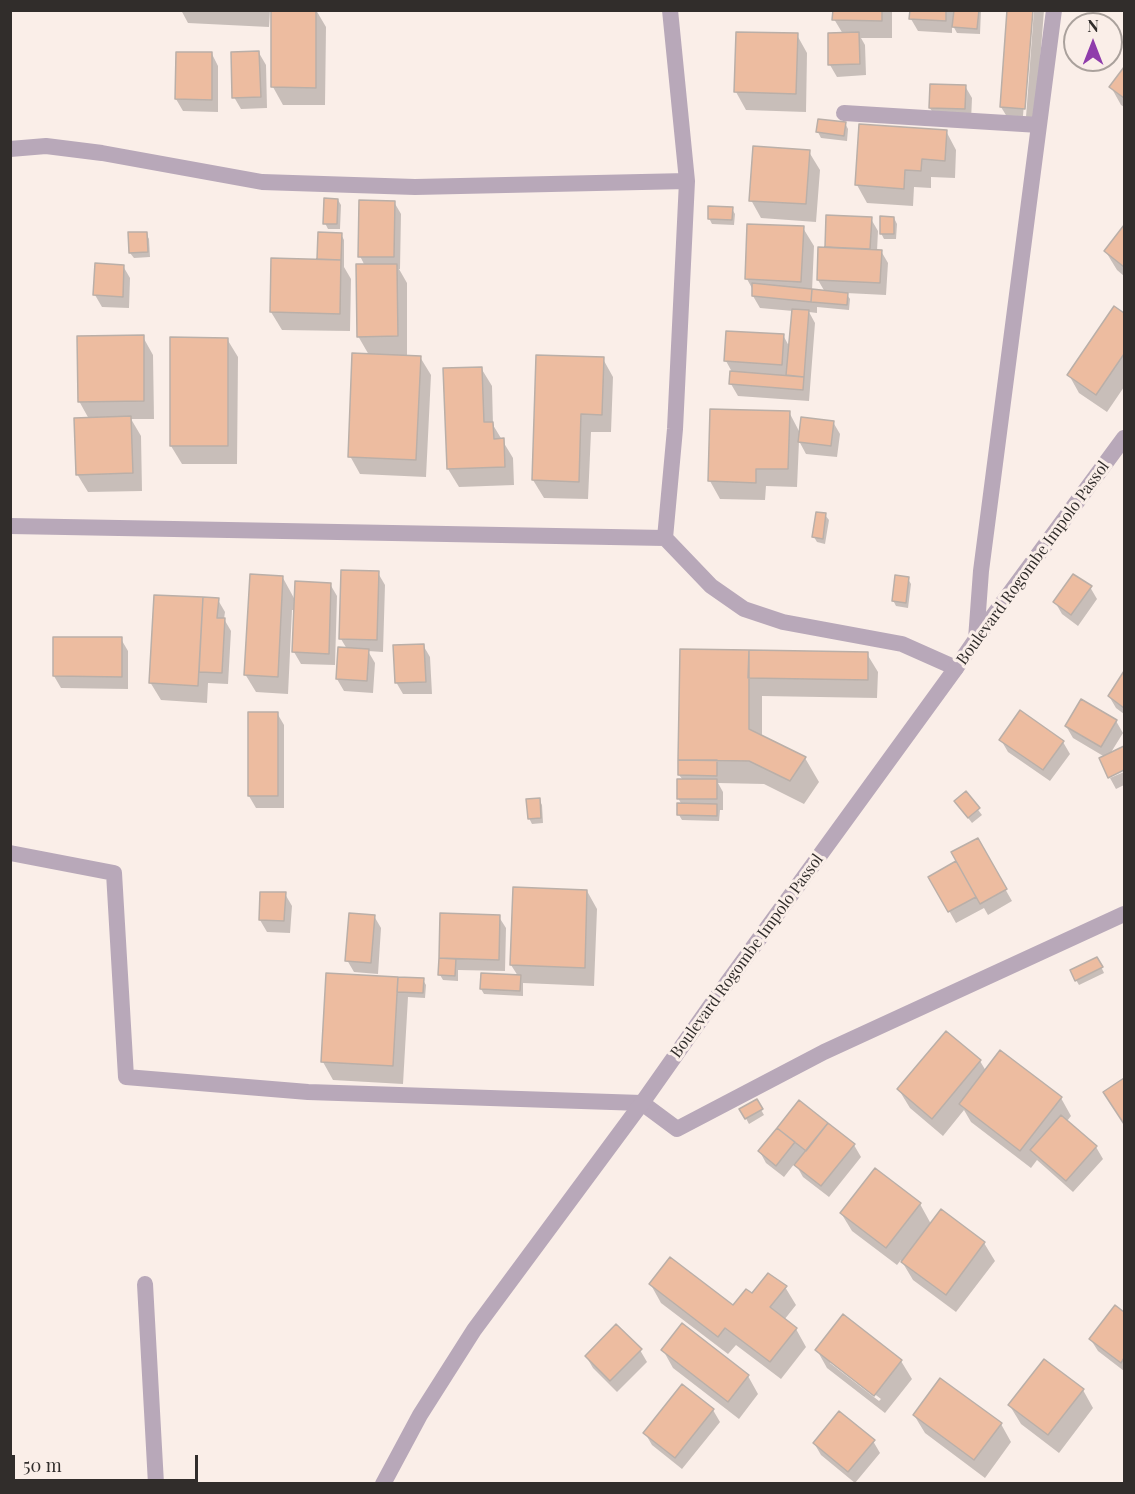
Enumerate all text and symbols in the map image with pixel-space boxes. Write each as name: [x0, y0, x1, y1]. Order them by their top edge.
north arrow: [1063, 12, 1123, 72]
text: N: [1087, 15, 1099, 36]
street label: Boulevard Rogombe Impolo Passol: [953, 457, 1113, 669]
street label: Boulevard Rogombe Impolo Passol: [667, 850, 827, 1062]
scale bar: [15, 1443, 201, 1481]
text: 50 m: [23, 1453, 62, 1477]

